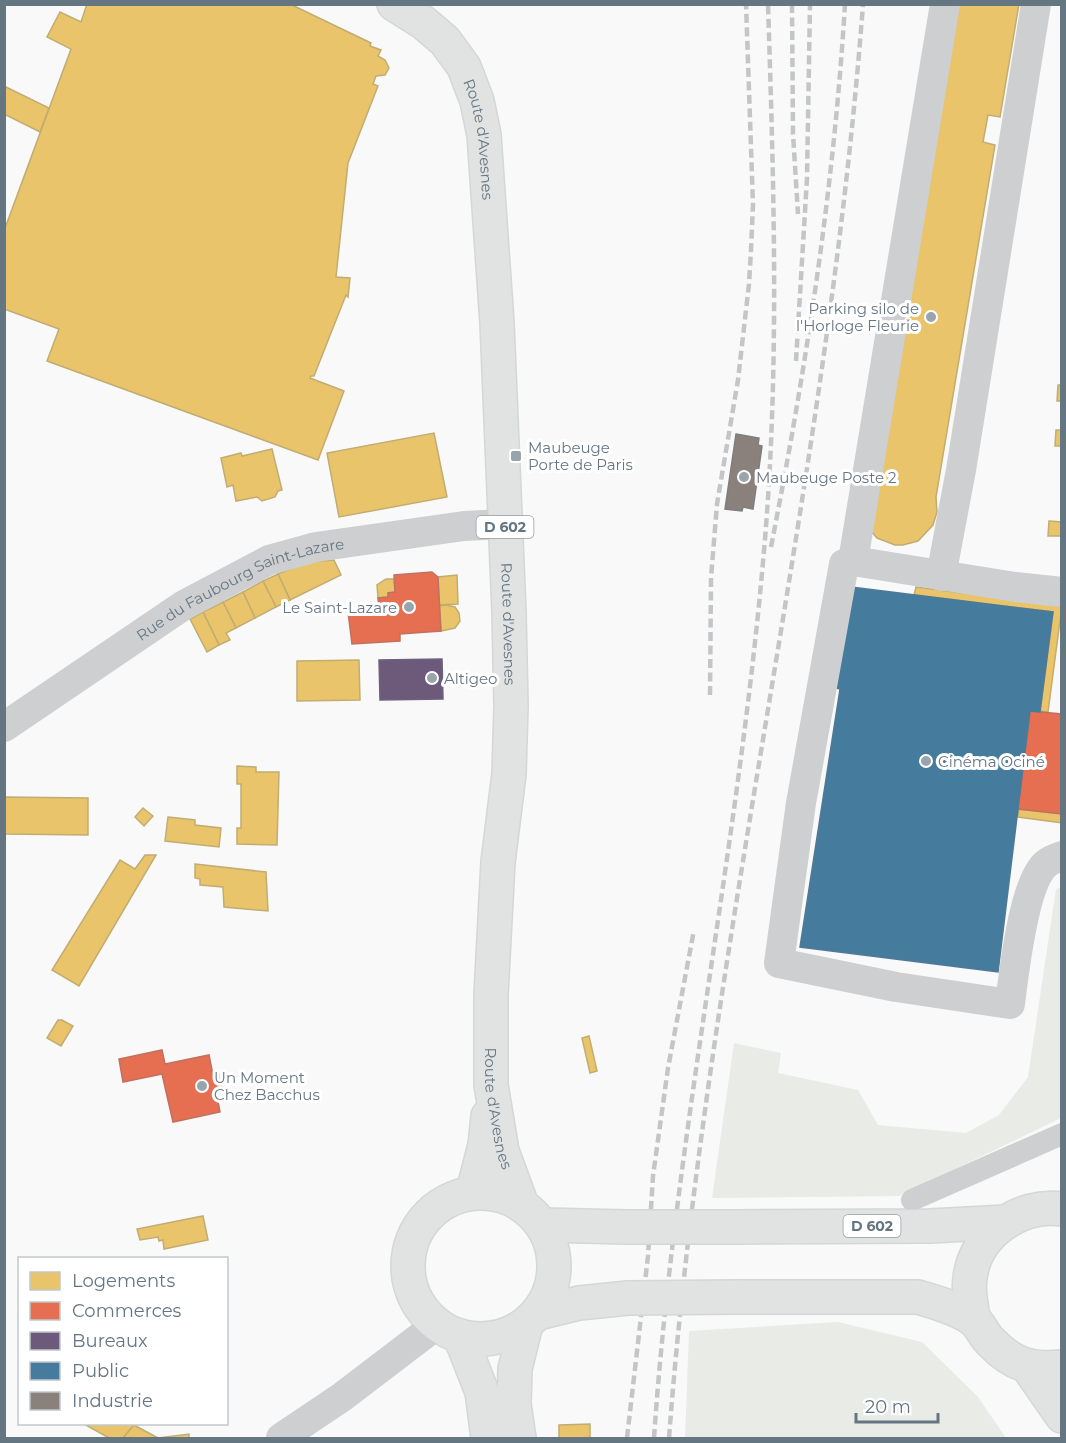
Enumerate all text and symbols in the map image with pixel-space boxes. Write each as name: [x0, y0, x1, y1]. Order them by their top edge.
street label: Route d'Avesnes: [460, 76, 498, 200]
place label: Parking silo de l'Horloge Fleurie: [796, 299, 919, 335]
marker: Parking silo de l'Horloge Fleurie: [924, 310, 938, 324]
place label: Maubeuge Porte de Paris: [528, 438, 633, 474]
marker: Maubeuge Porte de Paris: [509, 449, 523, 463]
place label: Maubeuge Poste 2: [756, 468, 896, 487]
marker: Maubeuge Poste 2: [737, 470, 751, 484]
road number: D 602: [476, 516, 534, 538]
street label: Rue du Faubourg Saint-Lazare: [132, 534, 345, 644]
street label: Route d'Avesnes: [497, 562, 520, 685]
place label: Le Saint-Lazare: [282, 598, 397, 617]
marker: Le Saint-Lazare: [402, 600, 416, 614]
place label: Altigeo: [444, 669, 498, 688]
marker: Altigeo: [425, 671, 439, 685]
place label: Cinéma Ociné: [938, 752, 1045, 771]
marker: Cinéma Ociné: [919, 754, 933, 768]
street label: Route d'Avesnes: [481, 1047, 517, 1172]
place label: Un Moment Chez Bacchus: [214, 1068, 320, 1104]
marker: Un Moment Chez Bacchus: [195, 1079, 209, 1093]
road number: D 602: [844, 1215, 900, 1237]
legend: [18, 1257, 228, 1425]
text: Logements: [72, 1270, 175, 1292]
text: Commerces: [72, 1300, 182, 1322]
text: Bureaux: [72, 1330, 148, 1352]
text: Public: [72, 1360, 129, 1382]
scale bar: [856, 1386, 938, 1424]
text: Industrie: [72, 1390, 153, 1412]
text: 20 m: [865, 1396, 911, 1418]

